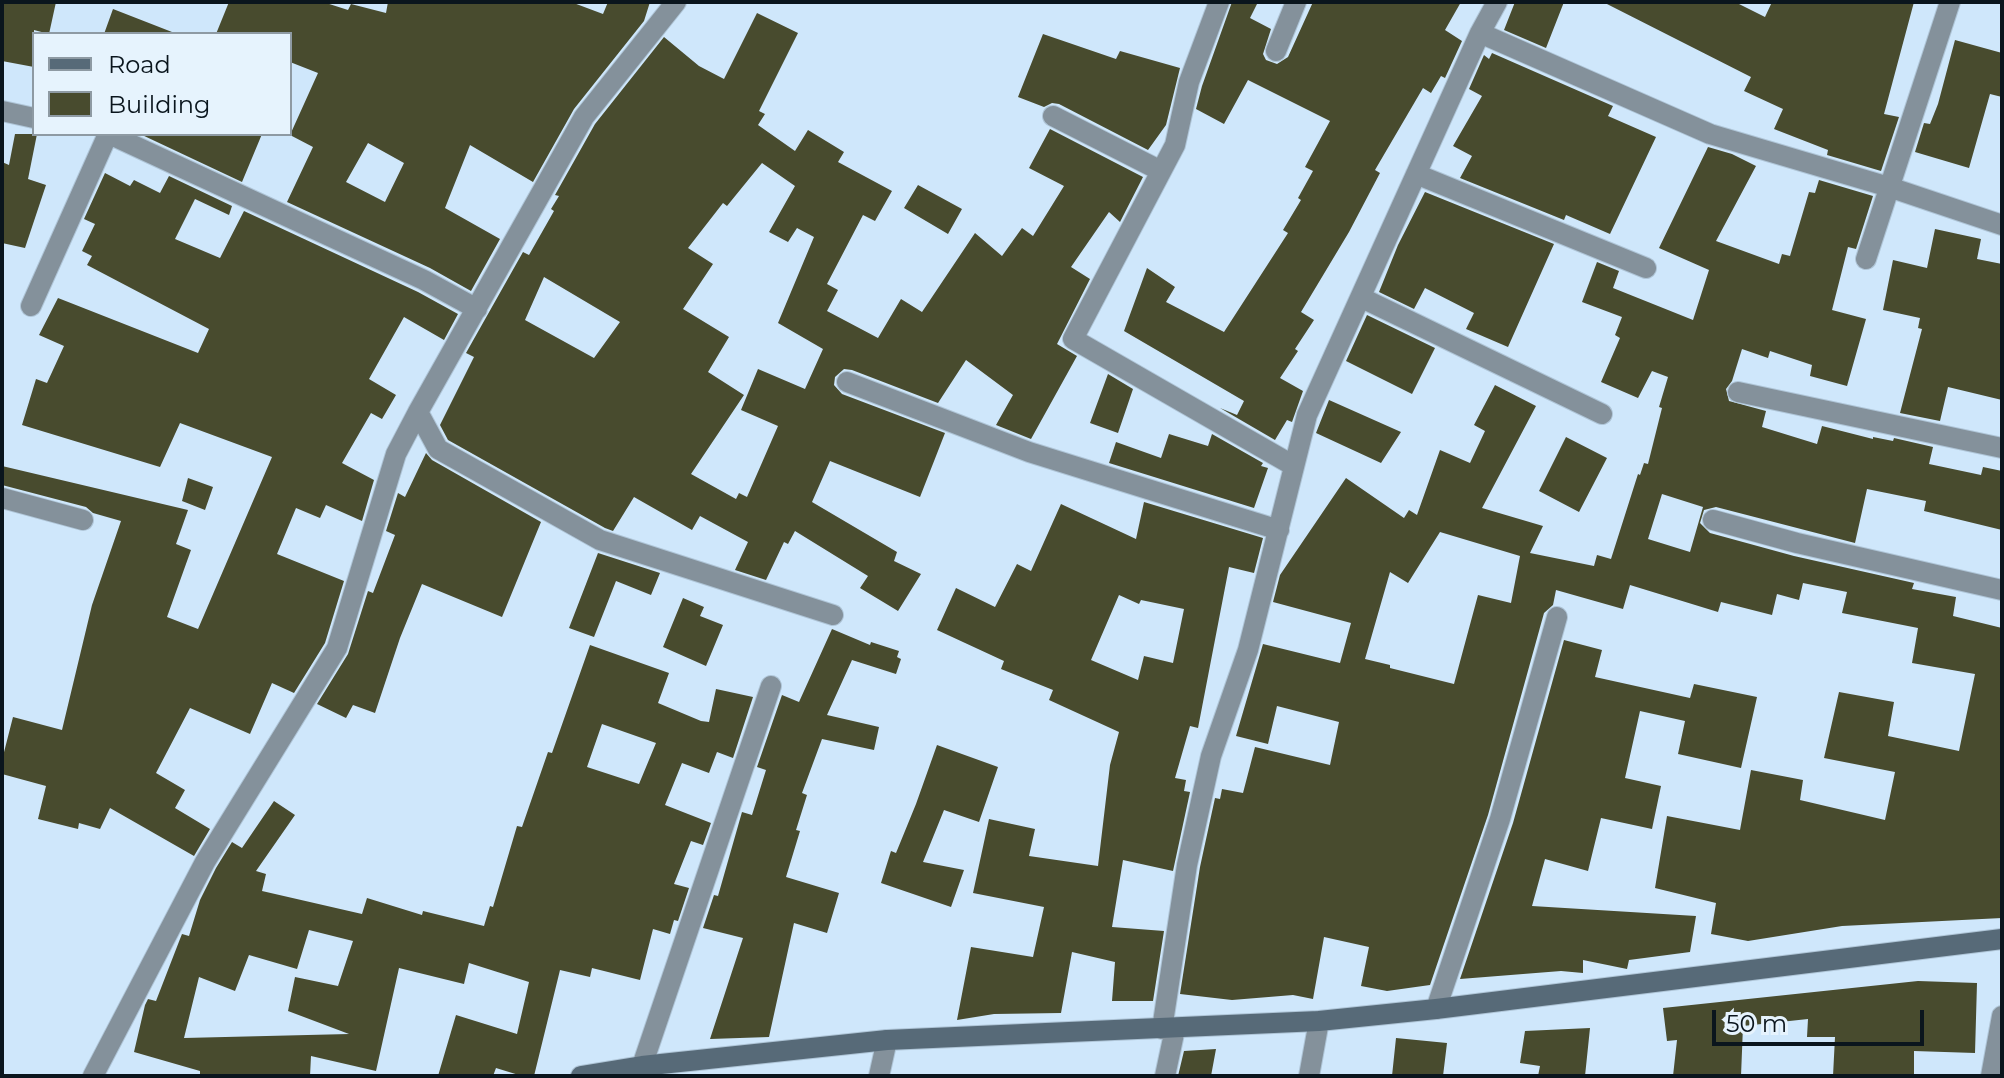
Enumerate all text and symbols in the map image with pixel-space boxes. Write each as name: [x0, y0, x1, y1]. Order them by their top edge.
legend: [32, 32, 292, 136]
text: Road: [108, 50, 171, 79]
text: Building: [108, 90, 211, 119]
scale bar: [1716, 994, 1928, 1044]
text: 50 m: [1726, 1009, 1787, 1038]

